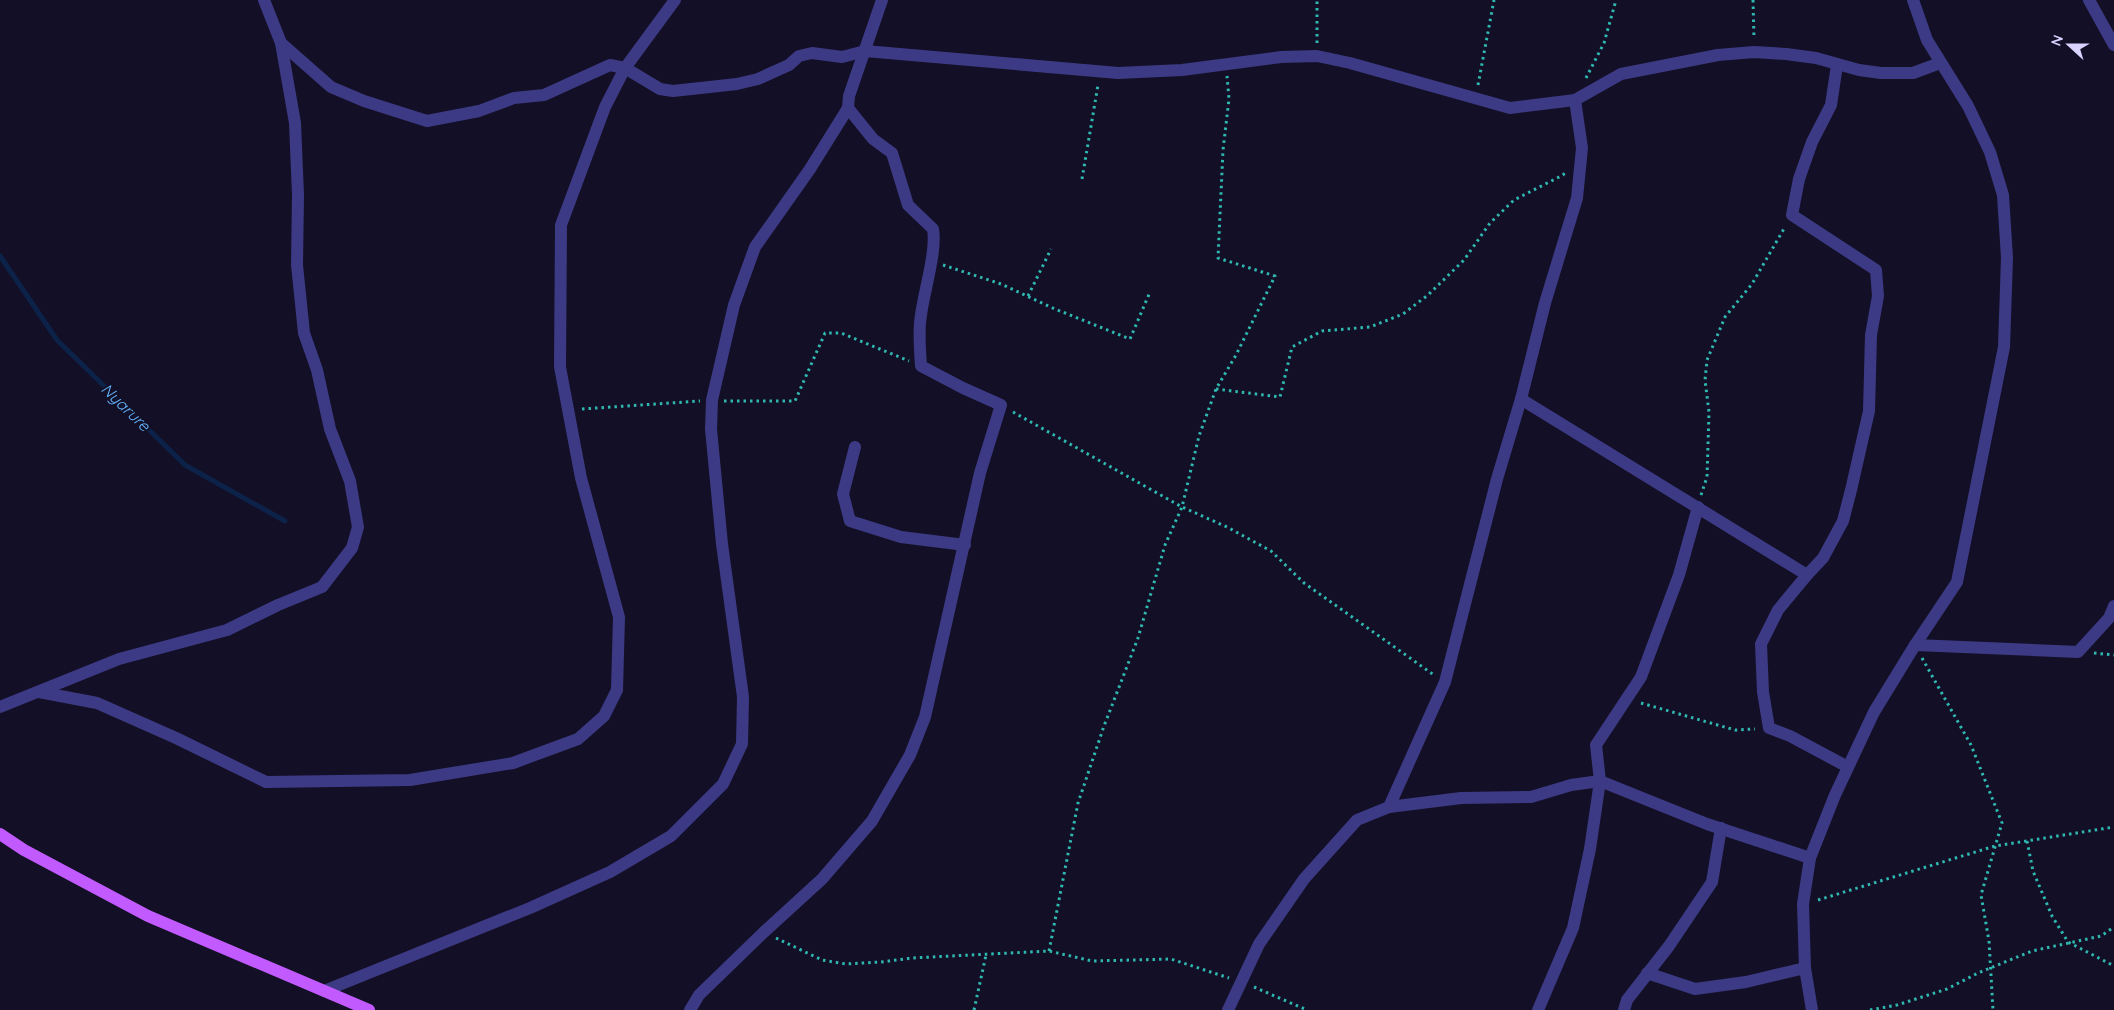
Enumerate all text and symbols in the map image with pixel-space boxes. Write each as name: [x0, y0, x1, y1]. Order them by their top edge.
north arrow: [2044, 20, 2094, 70]
text: N: [2047, 32, 2067, 48]
water label: Nyarure: [97, 379, 155, 436]

